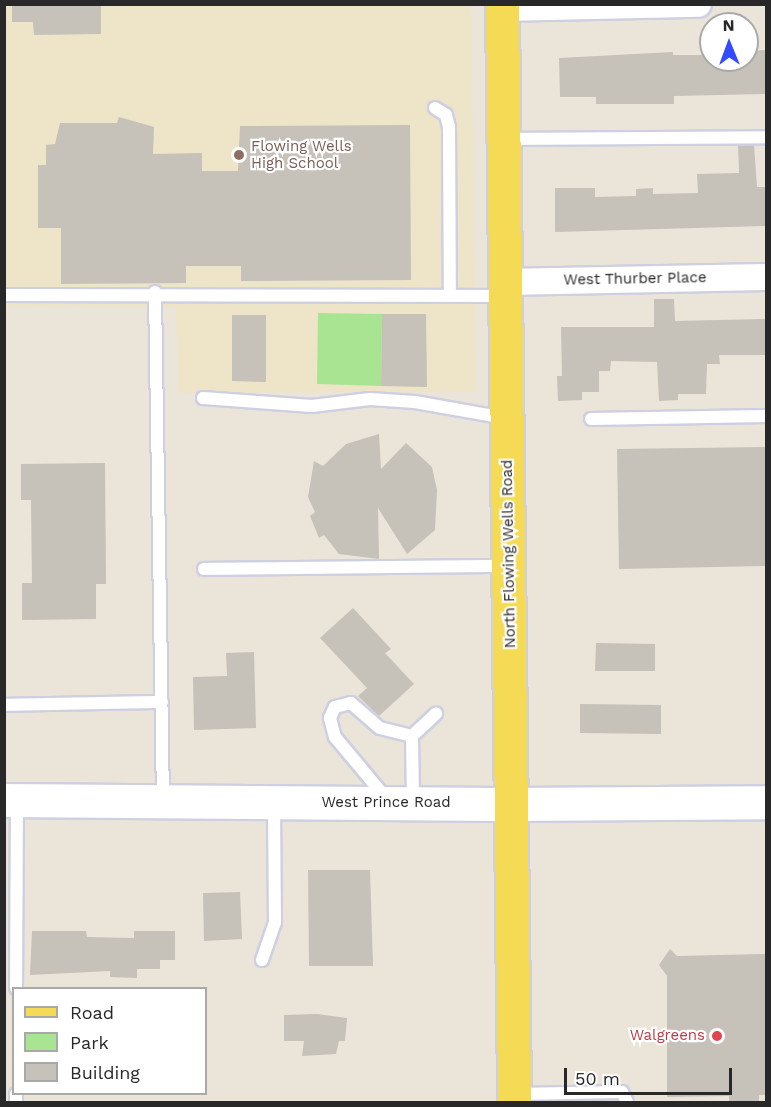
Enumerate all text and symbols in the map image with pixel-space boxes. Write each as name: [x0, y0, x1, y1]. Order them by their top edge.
north arrow: [699, 12, 759, 72]
text: N: [723, 16, 735, 35]
place label: Flowing Wells High School: [251, 137, 352, 172]
marker: Flowing Wells High School: [232, 148, 246, 162]
street label: West Thurber Place: [563, 269, 707, 289]
street label: North Flowing Wells Road: [498, 459, 520, 649]
street label: West Prince Road: [321, 794, 451, 812]
legend: [12, 987, 207, 1095]
text: Road: [70, 1002, 114, 1023]
place label: Walgreens: [630, 1027, 705, 1045]
marker: Walgreens: [710, 1029, 724, 1043]
text: Park: [70, 1032, 109, 1053]
scale bar: [567, 1056, 735, 1094]
text: Building: [70, 1062, 140, 1083]
text: 50 m: [575, 1068, 620, 1089]

